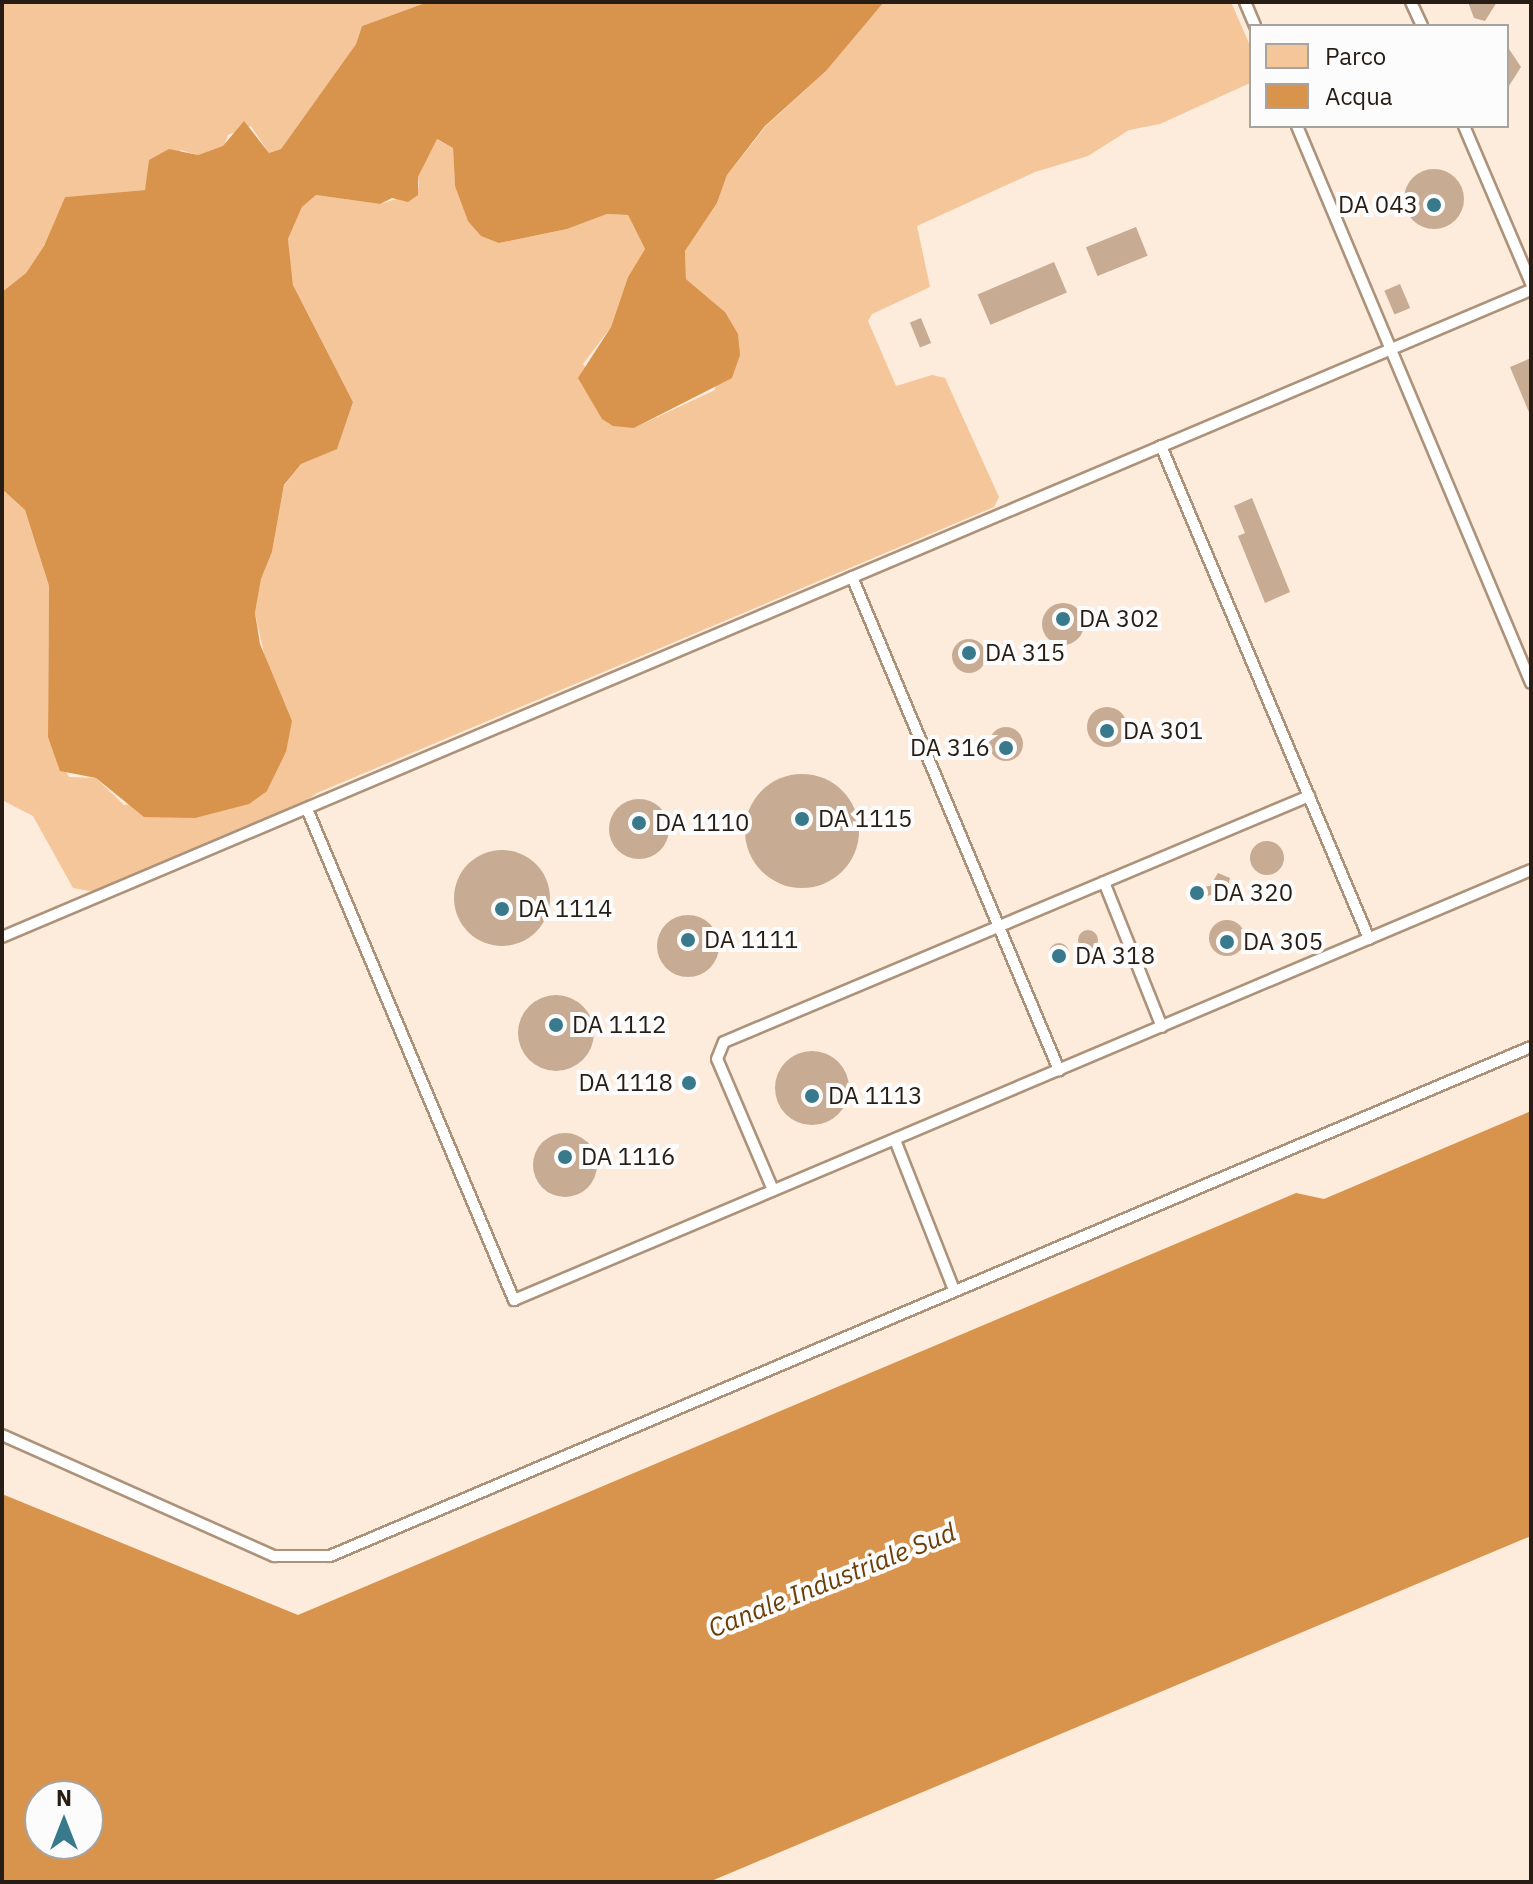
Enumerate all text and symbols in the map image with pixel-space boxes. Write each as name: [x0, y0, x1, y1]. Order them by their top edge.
legend: [1249, 24, 1509, 128]
text: Parco: [1325, 40, 1386, 72]
text: Acqua: [1325, 80, 1393, 112]
place label: DA 043: [1338, 191, 1418, 219]
marker: DA 043: [1425, 196, 1443, 214]
place label: DA 302: [1079, 605, 1159, 633]
marker: DA 302: [1054, 610, 1072, 628]
place label: DA 315: [985, 639, 1065, 667]
marker: DA 315: [960, 644, 978, 662]
place label: DA 301: [1123, 717, 1203, 745]
marker: DA 301: [1098, 722, 1116, 740]
place label: DA 316: [910, 734, 990, 762]
marker: DA 316: [997, 739, 1015, 757]
place label: DA 1115: [818, 805, 912, 833]
place label: DA 1110: [655, 809, 749, 837]
marker: DA 1115: [793, 810, 811, 828]
marker: DA 1110: [630, 814, 648, 832]
place label: DA 320: [1213, 879, 1293, 907]
marker: DA 320: [1188, 884, 1206, 902]
place label: DA 1114: [518, 895, 612, 923]
marker: DA 1114: [493, 900, 511, 918]
place label: DA 1111: [704, 926, 798, 954]
place label: DA 305: [1243, 928, 1323, 956]
marker: DA 1111: [679, 931, 697, 949]
marker: DA 305: [1218, 933, 1236, 951]
place label: DA 318: [1075, 942, 1155, 970]
marker: DA 318: [1050, 947, 1068, 965]
place label: DA 1112: [572, 1011, 666, 1039]
marker: DA 1112: [547, 1016, 565, 1034]
place label: DA 1118: [579, 1069, 673, 1097]
marker: DA 1118: [680, 1074, 698, 1092]
place label: DA 1113: [828, 1082, 922, 1110]
marker: DA 1113: [803, 1087, 821, 1105]
place label: DA 1116: [581, 1143, 675, 1171]
marker: DA 1116: [556, 1148, 574, 1166]
water label: Canale Industriale Sud: [704, 1516, 960, 1644]
north arrow: [24, 1780, 104, 1860]
text: N: [56, 1783, 72, 1812]

